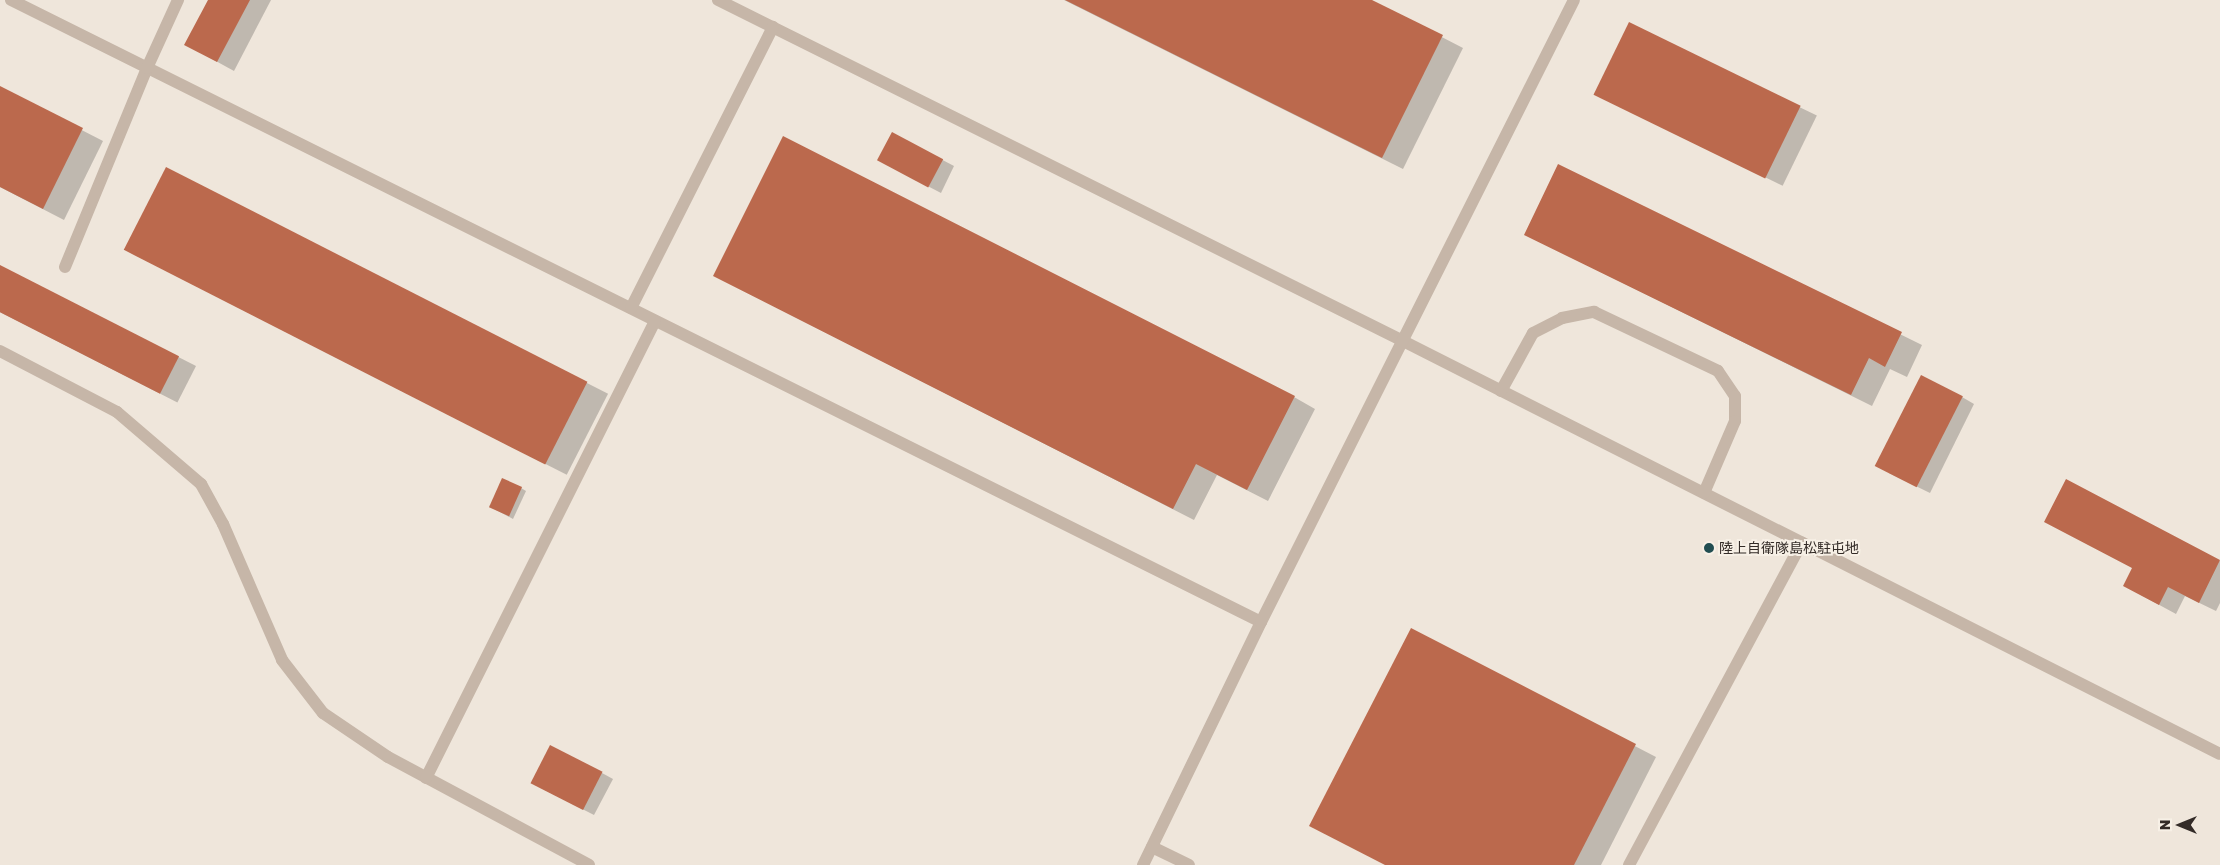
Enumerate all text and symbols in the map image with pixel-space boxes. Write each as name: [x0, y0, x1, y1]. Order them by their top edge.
place label: 陸上自衛隊島松駐屯地: [1719, 540, 1859, 556]
marker: 陸上自衛隊島松駐屯地: [1703, 542, 1715, 554]
north arrow: [2155, 800, 2205, 850]
text: N: [2156, 820, 2173, 830]

